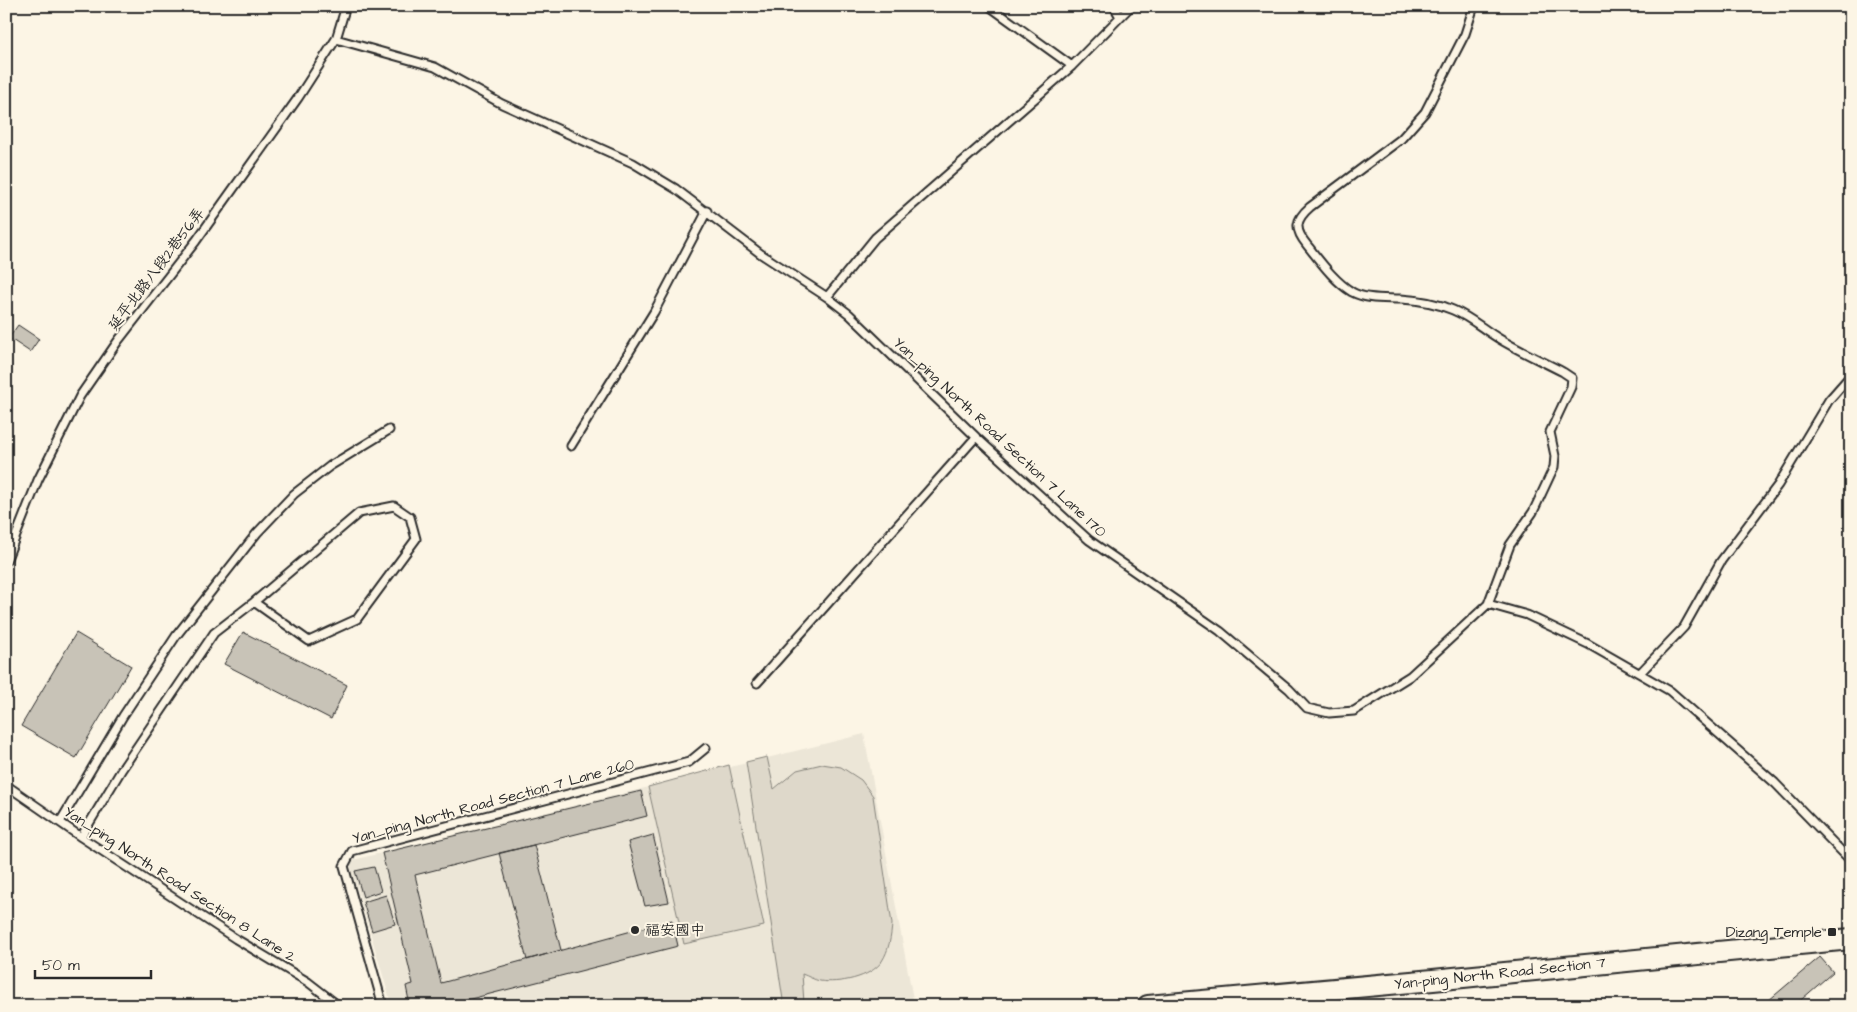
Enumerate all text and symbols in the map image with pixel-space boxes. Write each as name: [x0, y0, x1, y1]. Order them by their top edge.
street label: 延平北路八段2巷56弄: [103, 204, 210, 335]
street label: Yan_ping North Road Section 7 Lane 170: [888, 333, 1111, 543]
street label: Yan_ping North Road Section 7 Lane 260: [350, 754, 637, 850]
street label: Yan_ping North Road Section 8 Lane 2: [59, 801, 300, 969]
place label: 福安國中: [645, 920, 705, 941]
place label: Dizang Temple: [1726, 922, 1822, 944]
marker: 福安國中: [629, 924, 641, 936]
marker: Dizang Temple: [1826, 926, 1838, 938]
scale bar: [35, 947, 151, 979]
street label: Yan-ping North Road Section 7: [1393, 952, 1607, 996]
text: 50 m: [42, 955, 80, 976]

